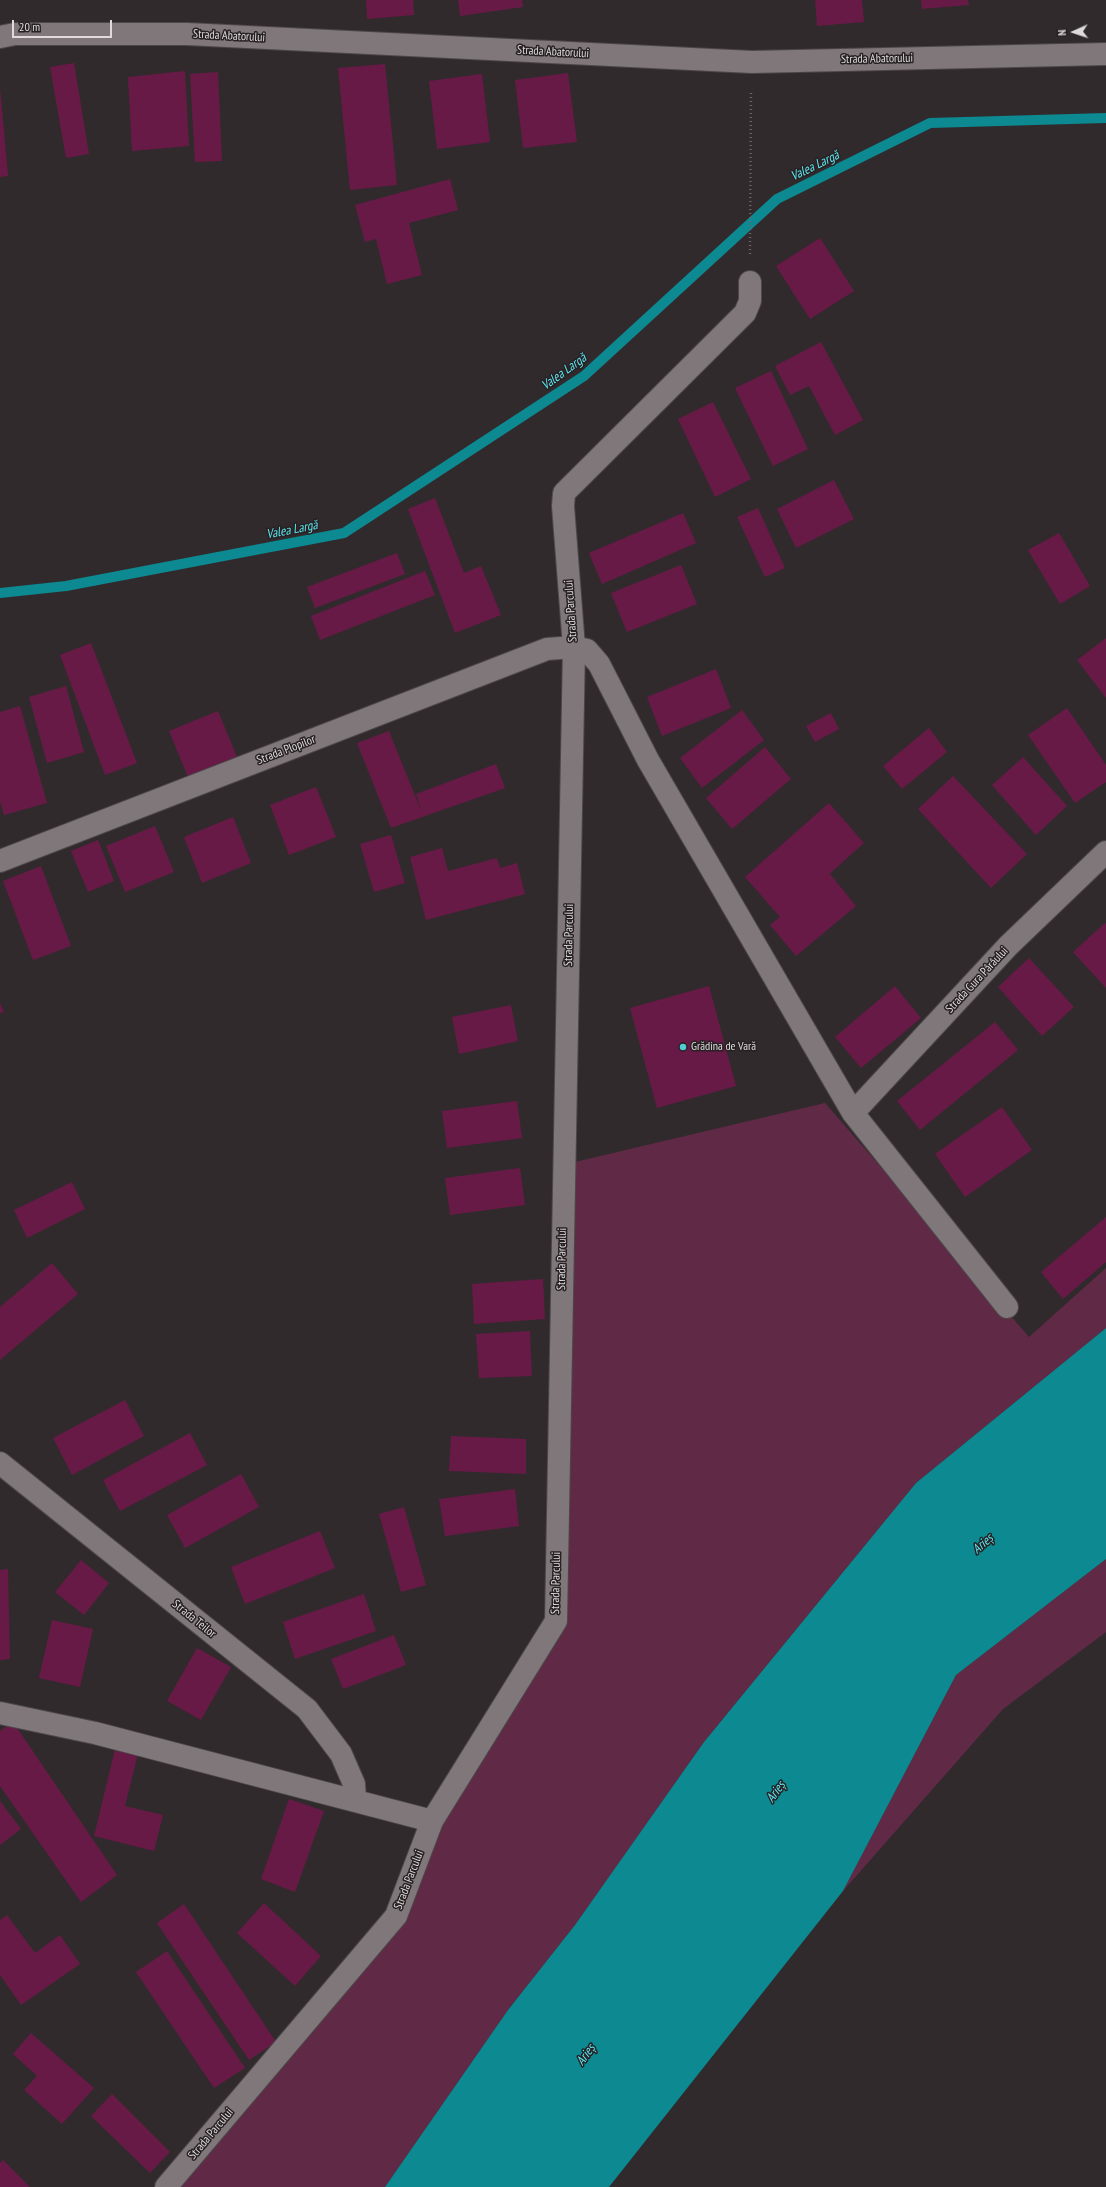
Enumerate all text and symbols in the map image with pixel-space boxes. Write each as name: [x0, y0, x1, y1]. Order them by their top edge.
scale bar: [14, 12, 114, 38]
north arrow: [1054, 12, 1094, 52]
text: 20 m: [19, 19, 40, 34]
street label: Strada Abatorului: [193, 27, 265, 45]
text: N: [1055, 29, 1069, 36]
street label: Strada Abatorului: [517, 43, 589, 61]
street label: Strada Abatorului: [841, 51, 913, 67]
water label: Valea Largă: [788, 148, 842, 184]
water label: Valea Largă: [538, 350, 590, 394]
water label: Valea Largă: [265, 517, 319, 543]
street label: Strada Parcului: [562, 579, 580, 643]
street label: Strada Plopilor: [255, 732, 317, 768]
street label: Strada Parcului: [561, 904, 577, 966]
street label: Strada Gura Pârâului: [943, 944, 1011, 1016]
place label: Grădina de Vară: [691, 1040, 756, 1054]
marker: Grădina de Vară: [678, 1042, 688, 1052]
street label: Strada Parcului: [554, 1228, 570, 1290]
water label: Arieș: [969, 1531, 997, 1557]
street label: Strada Parcului: [548, 1552, 564, 1614]
street label: Strada Teilor: [169, 1597, 219, 1641]
water label: Arieș: [763, 1778, 789, 1806]
street label: Strada Parcului: [391, 1848, 427, 1912]
water label: Arieș: [573, 2041, 599, 2069]
street label: Strada Parcului: [185, 2105, 237, 2163]

